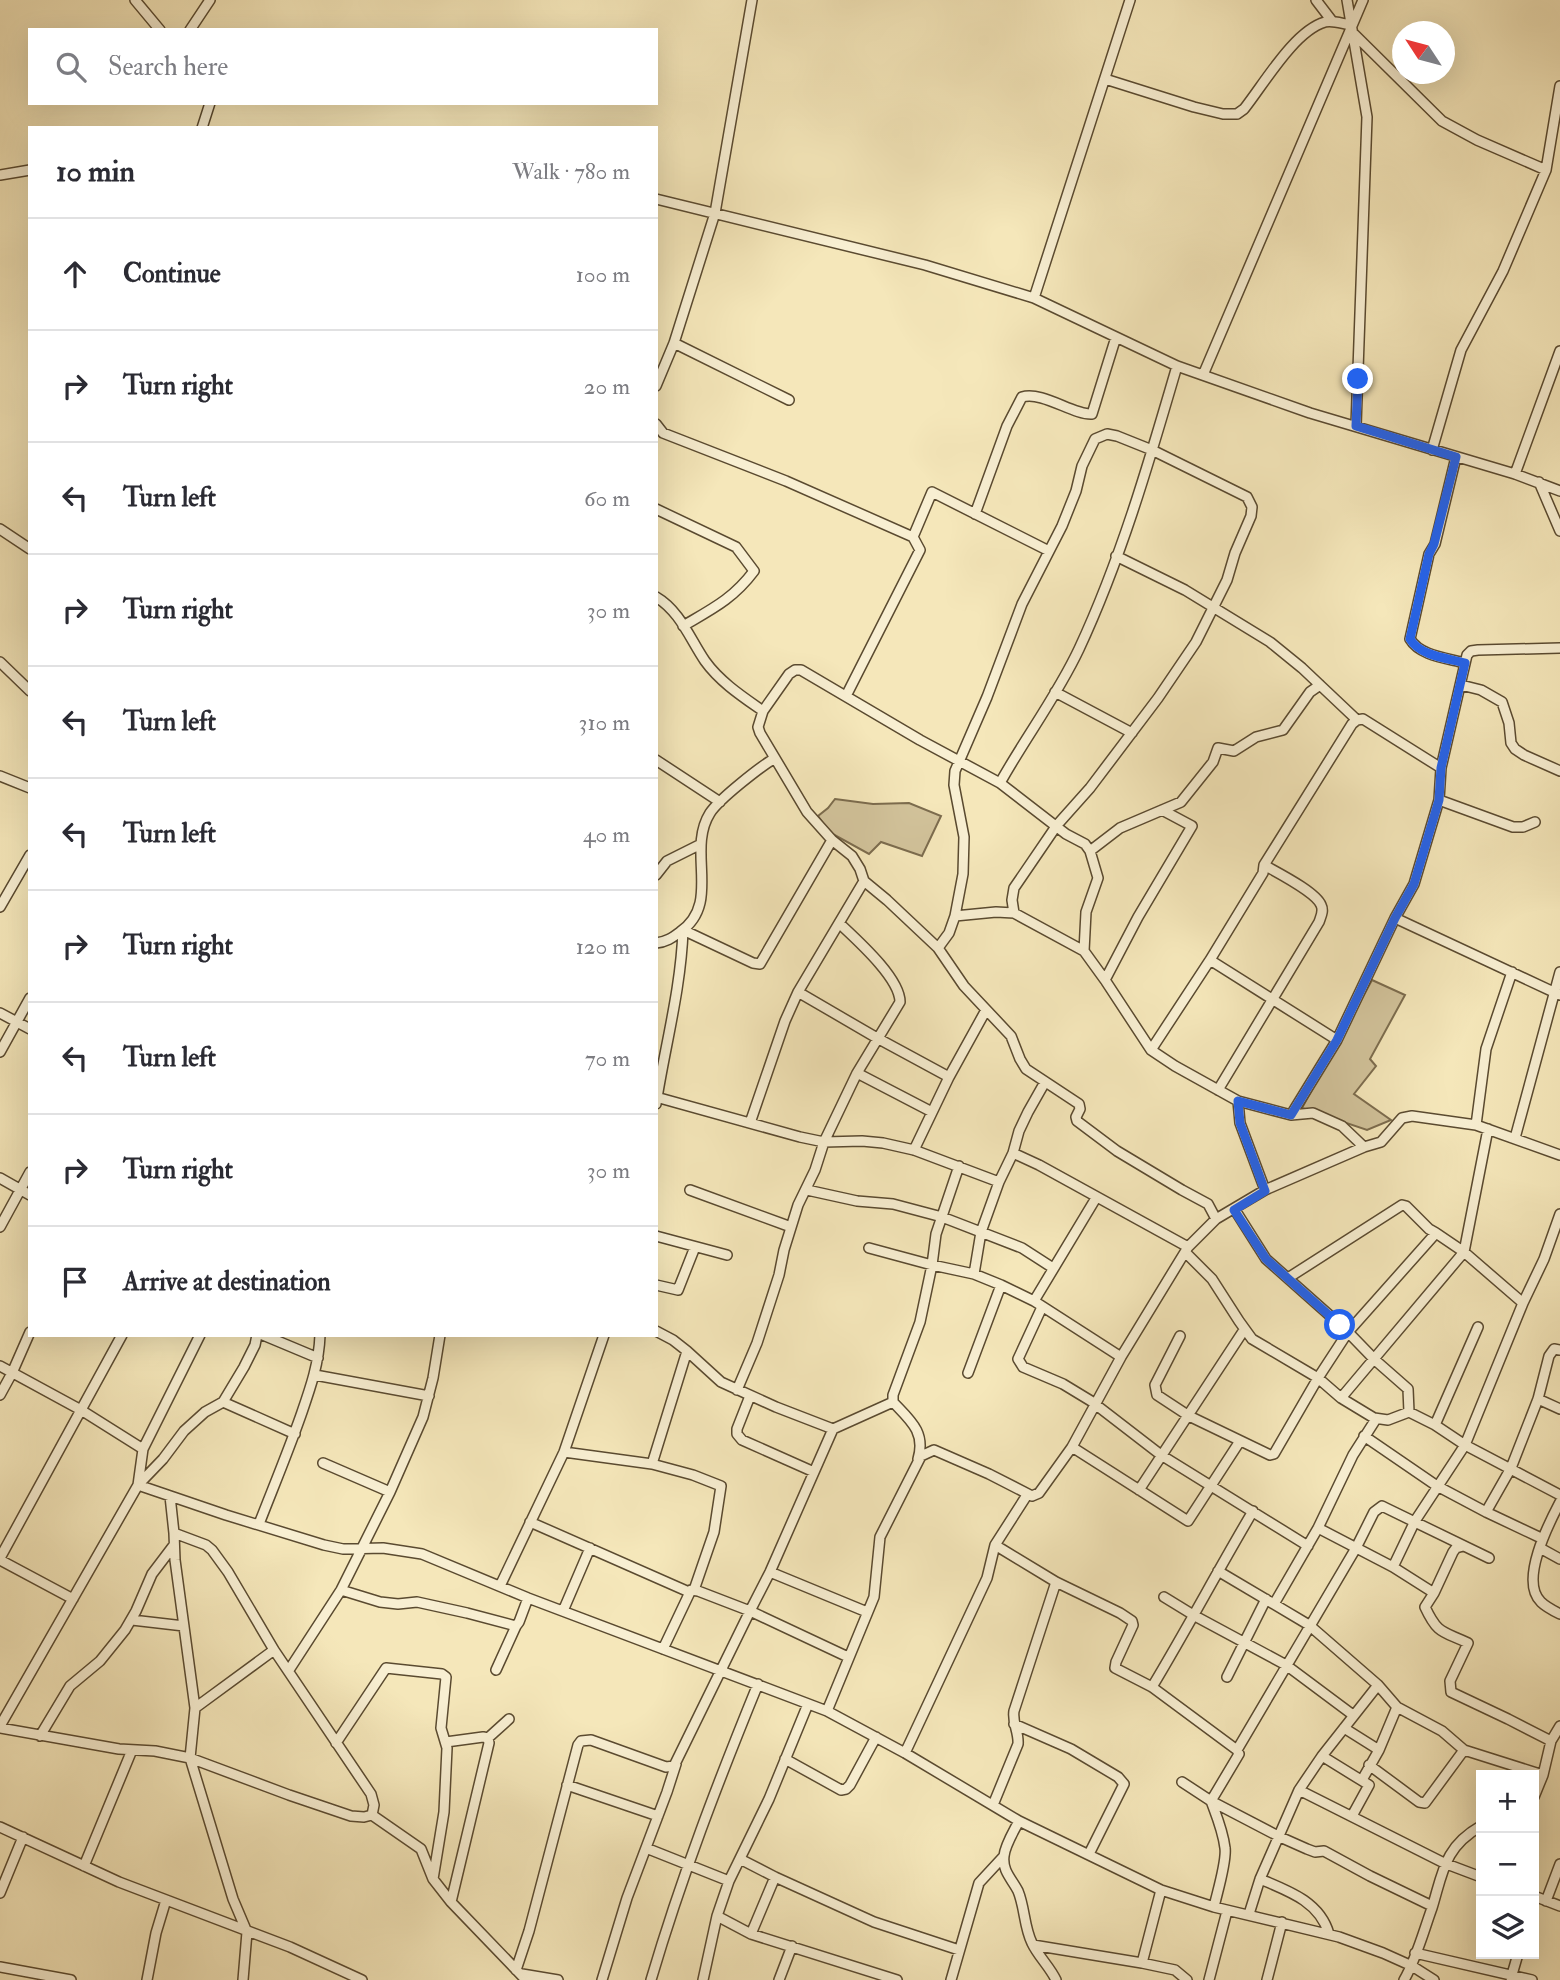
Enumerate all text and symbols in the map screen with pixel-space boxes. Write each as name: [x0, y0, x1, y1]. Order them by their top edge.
north arrow: [1392, 21, 1455, 84]
search box: [28, 28, 658, 105]
icon: search: [52, 48, 90, 86]
text: Search here: [108, 51, 228, 83]
text: 10 min: [56, 153, 135, 190]
text: Walk · 780 m: [512, 157, 630, 186]
icon: ahead: [56, 255, 94, 293]
text: Continue: [123, 258, 221, 290]
text: 100 m: [576, 260, 630, 289]
route end: [1342, 363, 1373, 394]
icon: right: [56, 367, 94, 405]
text: Turn right: [123, 370, 233, 402]
text: 20 m: [584, 372, 630, 401]
icon: left: [56, 479, 94, 517]
text: Turn left: [123, 482, 216, 514]
text: 60 m: [584, 484, 630, 513]
icon: right: [56, 591, 94, 629]
text: Turn right: [123, 594, 233, 626]
text: 30 m: [587, 596, 630, 625]
icon: left: [56, 703, 94, 741]
text: Turn left: [123, 706, 216, 738]
text: 310 m: [579, 708, 630, 737]
icon: left: [56, 815, 94, 853]
text: Turn left: [123, 818, 216, 850]
text: 40 m: [583, 820, 630, 849]
icon: right: [56, 927, 94, 965]
text: Turn right: [123, 930, 233, 962]
text: 120 m: [576, 932, 630, 961]
icon: left: [56, 1039, 94, 1077]
text: Turn left: [123, 1042, 216, 1074]
text: 70 m: [585, 1044, 630, 1073]
icon: right: [56, 1151, 94, 1189]
text: Turn right: [123, 1154, 233, 1186]
text: 30 m: [587, 1156, 630, 1185]
icon: arrive: [56, 1263, 94, 1301]
text: Arrive at destination: [123, 1266, 331, 1298]
route start: [1324, 1309, 1355, 1340]
map controls: [1476, 1770, 1539, 1959]
button: +: [1476, 1770, 1539, 1833]
button: −: [1476, 1833, 1539, 1896]
button: layers: [1476, 1896, 1539, 1959]

